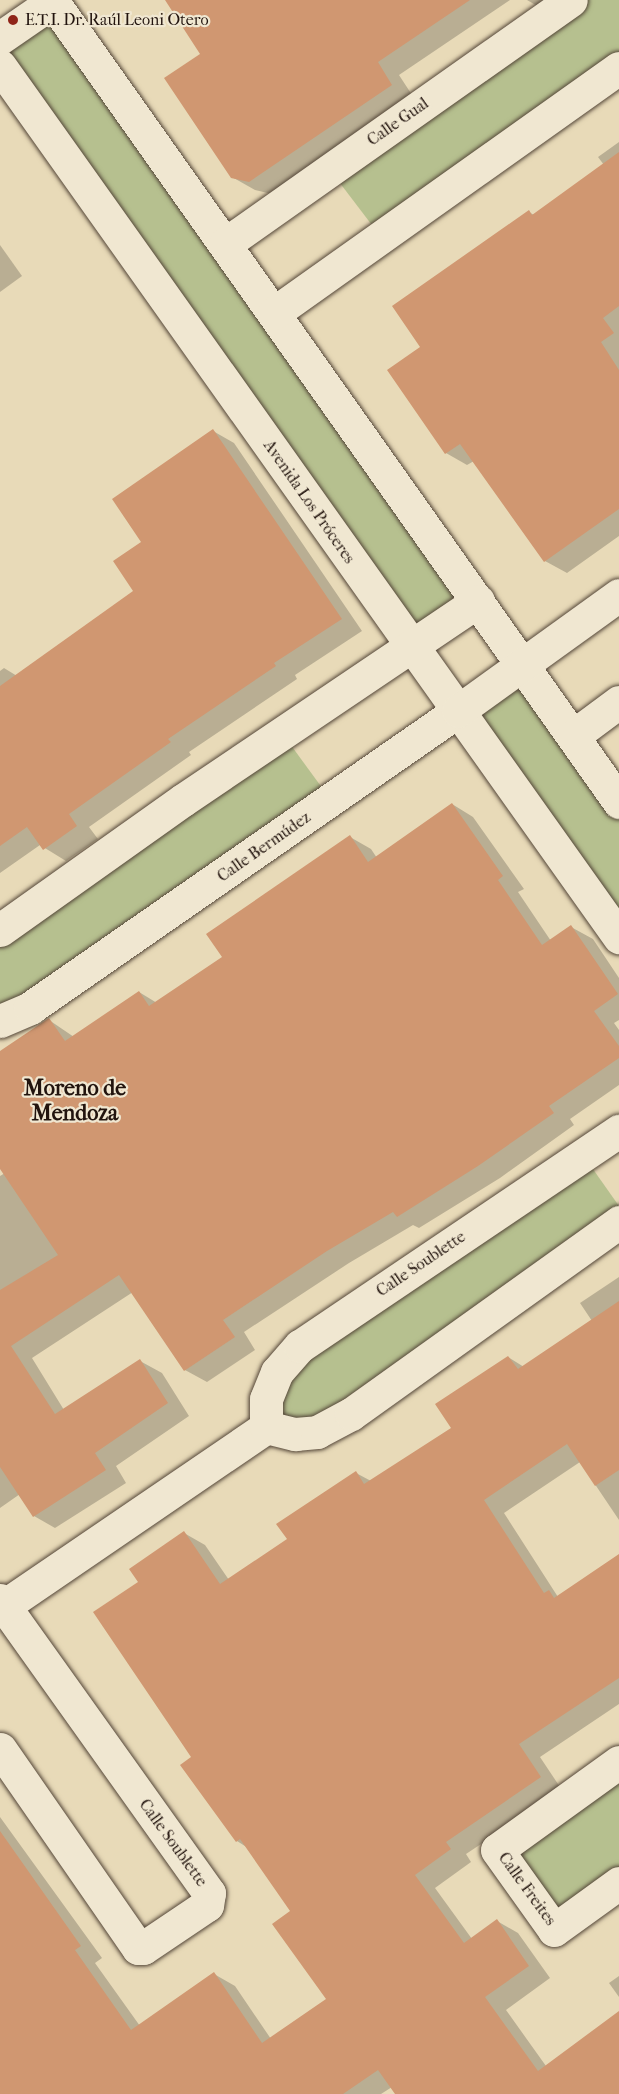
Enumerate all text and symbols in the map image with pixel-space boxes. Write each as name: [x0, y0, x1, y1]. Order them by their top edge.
place label: E.T.I. Dr. Raúl Leoni Otero: [25, 10, 209, 30]
marker: E.T.I. Dr. Raúl Leoni Otero: [6, 13, 20, 27]
street label: Calle Gual: [364, 94, 432, 150]
street label: Avenida Los Próceres: [259, 437, 359, 567]
street label: Calle Bermúdez: [214, 808, 314, 886]
district label: Moreno de Mendoza: [24, 1075, 126, 1126]
street label: Calle Soublette: [373, 1227, 469, 1301]
street label: Calle Soublette: [135, 1796, 211, 1890]
street label: Calle Freites: [494, 1849, 560, 1929]

